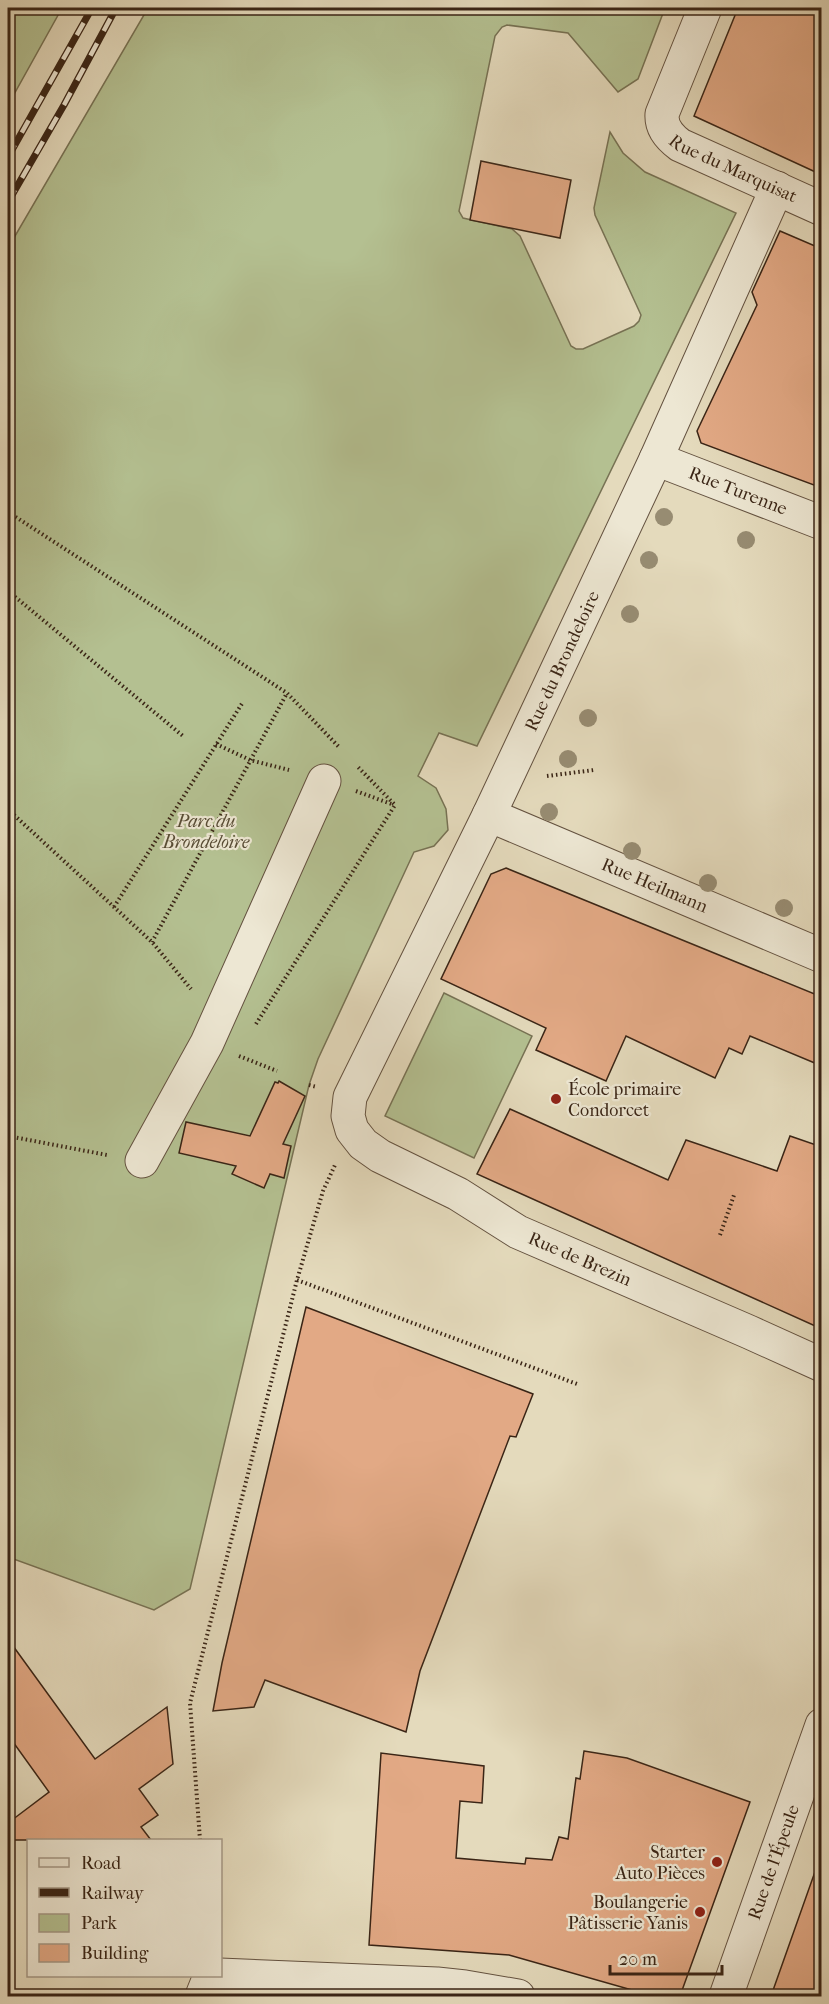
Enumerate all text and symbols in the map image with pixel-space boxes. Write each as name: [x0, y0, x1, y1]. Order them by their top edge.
street label: Rue du Marquisat: [664, 130, 801, 208]
street label: Rue Turenne: [686, 463, 790, 520]
street label: Rue du Brondeloire: [521, 588, 604, 735]
park label: Parc du Brondeloire: [162, 811, 250, 853]
street label: Rue Heilmann: [598, 854, 711, 918]
place label: École primaire Condorcet: [568, 1078, 681, 1121]
marker: École primaire Condorcet: [549, 1092, 563, 1106]
street label: Rue de Brezin: [525, 1228, 635, 1291]
street label: Rue de l'Épeule: [744, 1802, 804, 1923]
legend: [27, 1839, 222, 1977]
place label: Starter Auto Pièces: [615, 1842, 705, 1884]
text: Road: [81, 1853, 121, 1874]
marker: Starter Auto Pièces: [710, 1855, 724, 1869]
text: Railway: [81, 1883, 145, 1904]
place label: Boulangerie Pâtisserie Yanis: [568, 1892, 688, 1934]
marker: Boulangerie Pâtisserie Yanis: [693, 1905, 707, 1919]
text: Park: [81, 1913, 118, 1934]
scale bar: [610, 1938, 722, 1976]
text: Building: [81, 1943, 149, 1964]
text: 20 m: [619, 1949, 657, 1970]

